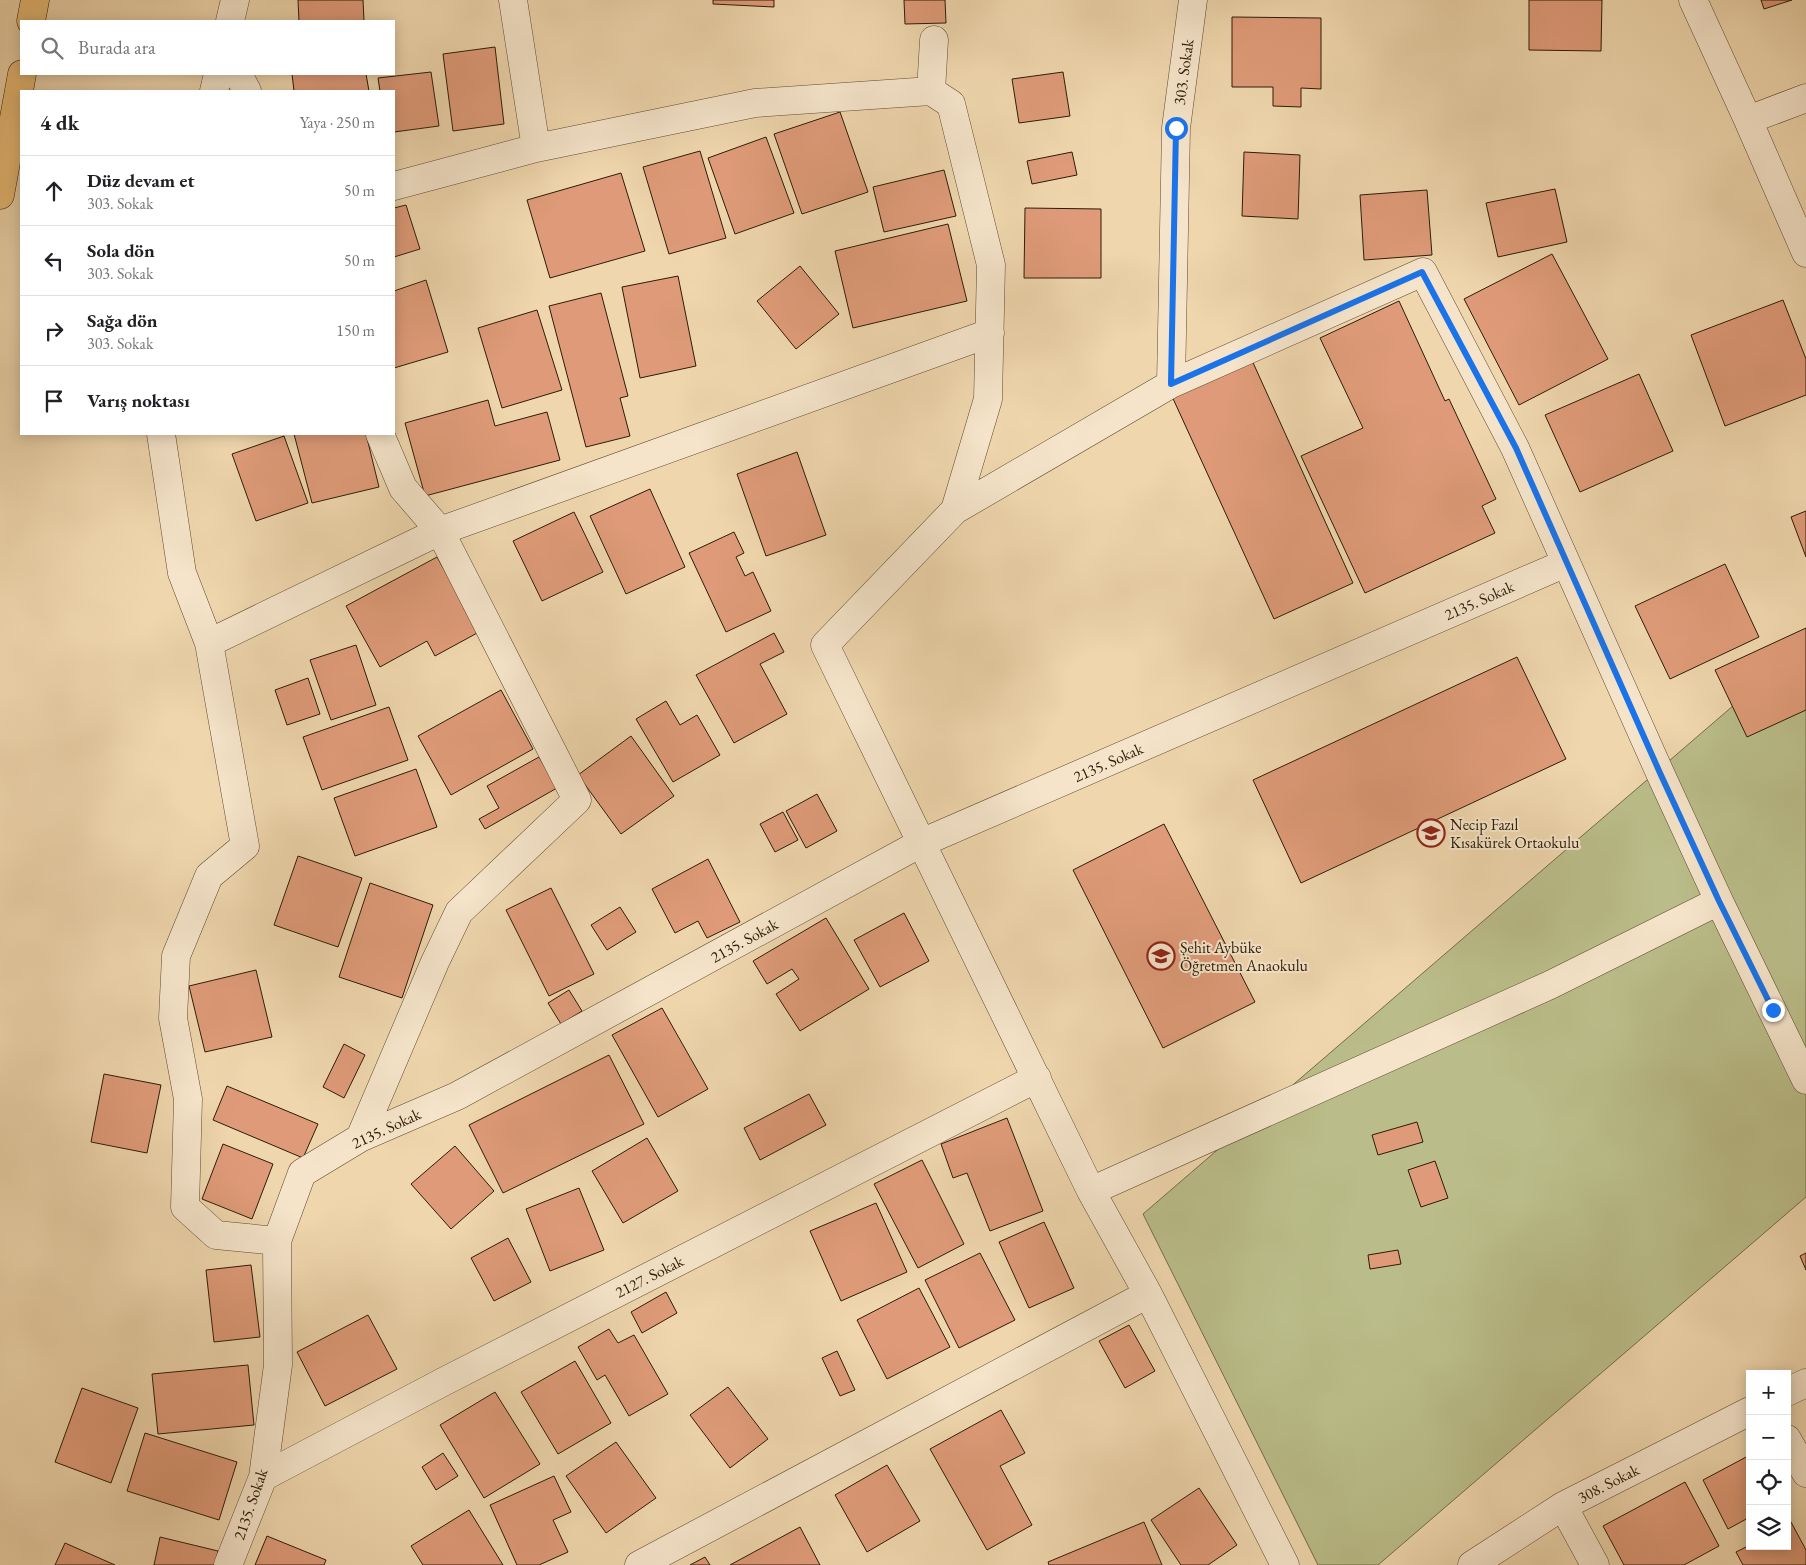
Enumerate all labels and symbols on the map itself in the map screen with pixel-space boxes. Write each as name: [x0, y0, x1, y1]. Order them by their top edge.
street label: 303. Sokak: [1168, 37, 1199, 106]
route start: [1165, 117, 1188, 140]
street label: 2135. Sokak: [1441, 576, 1518, 625]
street label: 2135. Sokak: [1070, 738, 1147, 787]
place label: Necip Fazıl Kısakürek Ortaokulu: [1450, 814, 1580, 853]
school or university icon: Necip Fazıl Kısakürek Ortaokulu: [1416, 818, 1446, 848]
street label: 2135. Sokak: [707, 913, 782, 968]
place label: Şehit Aybüke Öğretmen Anaokulu: [1180, 937, 1308, 976]
school or university icon: Şehit Aybüke Öğretmen Anaokulu: [1146, 941, 1176, 971]
route end: [1762, 999, 1785, 1022]
street label: 2135. Sokak: [348, 1103, 425, 1154]
street label: 2127. Sokak: [611, 1250, 687, 1303]
street label: 308. Sokak: [1574, 1459, 1643, 1508]
street label: 2135. Sokak: [228, 1465, 273, 1543]

